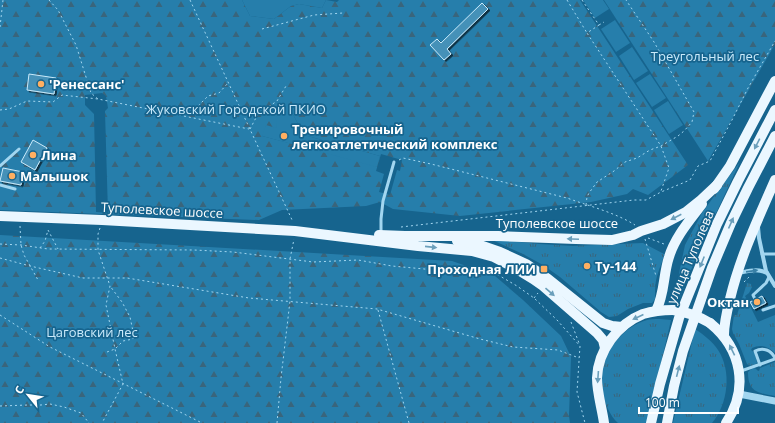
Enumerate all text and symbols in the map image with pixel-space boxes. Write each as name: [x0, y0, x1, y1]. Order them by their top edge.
park label: Треугольный лес: [651, 47, 759, 65]
place label: 'Ренессанс': [49, 75, 125, 93]
marker: 'Ренессанс': [36, 79, 46, 89]
park label: Жуковский Городской ПКИО: [146, 100, 326, 118]
place label: Тренировочный легкоатлетический комплекс: [292, 120, 498, 153]
marker: Тренировочный легкоатлетический комплекс: [279, 131, 289, 141]
one-way arrow: [754, 139, 760, 150]
place label: Лина: [41, 146, 77, 164]
marker: Лина: [28, 150, 38, 160]
place label: Малышок: [20, 167, 89, 185]
marker: Малышок: [7, 171, 17, 181]
street label: Туполевское шоссе: [100, 198, 224, 222]
street label: улица Туполева: [662, 207, 718, 307]
street label: Туполевское шоссе: [496, 214, 618, 232]
one-way arrow: [670, 214, 682, 221]
one-way arrow: [729, 216, 735, 228]
one-way arrow: [566, 236, 579, 242]
one-way arrow: [425, 244, 437, 250]
one-way arrow: [698, 256, 704, 268]
place label: Ty-144: [595, 257, 637, 275]
place label: Проходная ЛИИ: [427, 260, 536, 278]
marker: Ty-144: [582, 261, 592, 271]
marker: Проходная ЛИИ: [539, 264, 549, 274]
one-way arrow: [746, 268, 758, 274]
one-way arrow: [544, 287, 555, 296]
place label: Октан: [707, 293, 749, 311]
marker: Октан: [752, 297, 762, 307]
one-way arrow: [632, 314, 644, 320]
park label: Цаговский лес: [46, 323, 138, 341]
one-way arrow: [729, 344, 735, 356]
one-way arrow: [675, 365, 681, 377]
one-way arrow: [594, 371, 601, 383]
north arrow: [8, 375, 48, 415]
text: С: [11, 383, 27, 397]
scale bar: [639, 389, 738, 415]
text: 100 m: [645, 394, 680, 411]

